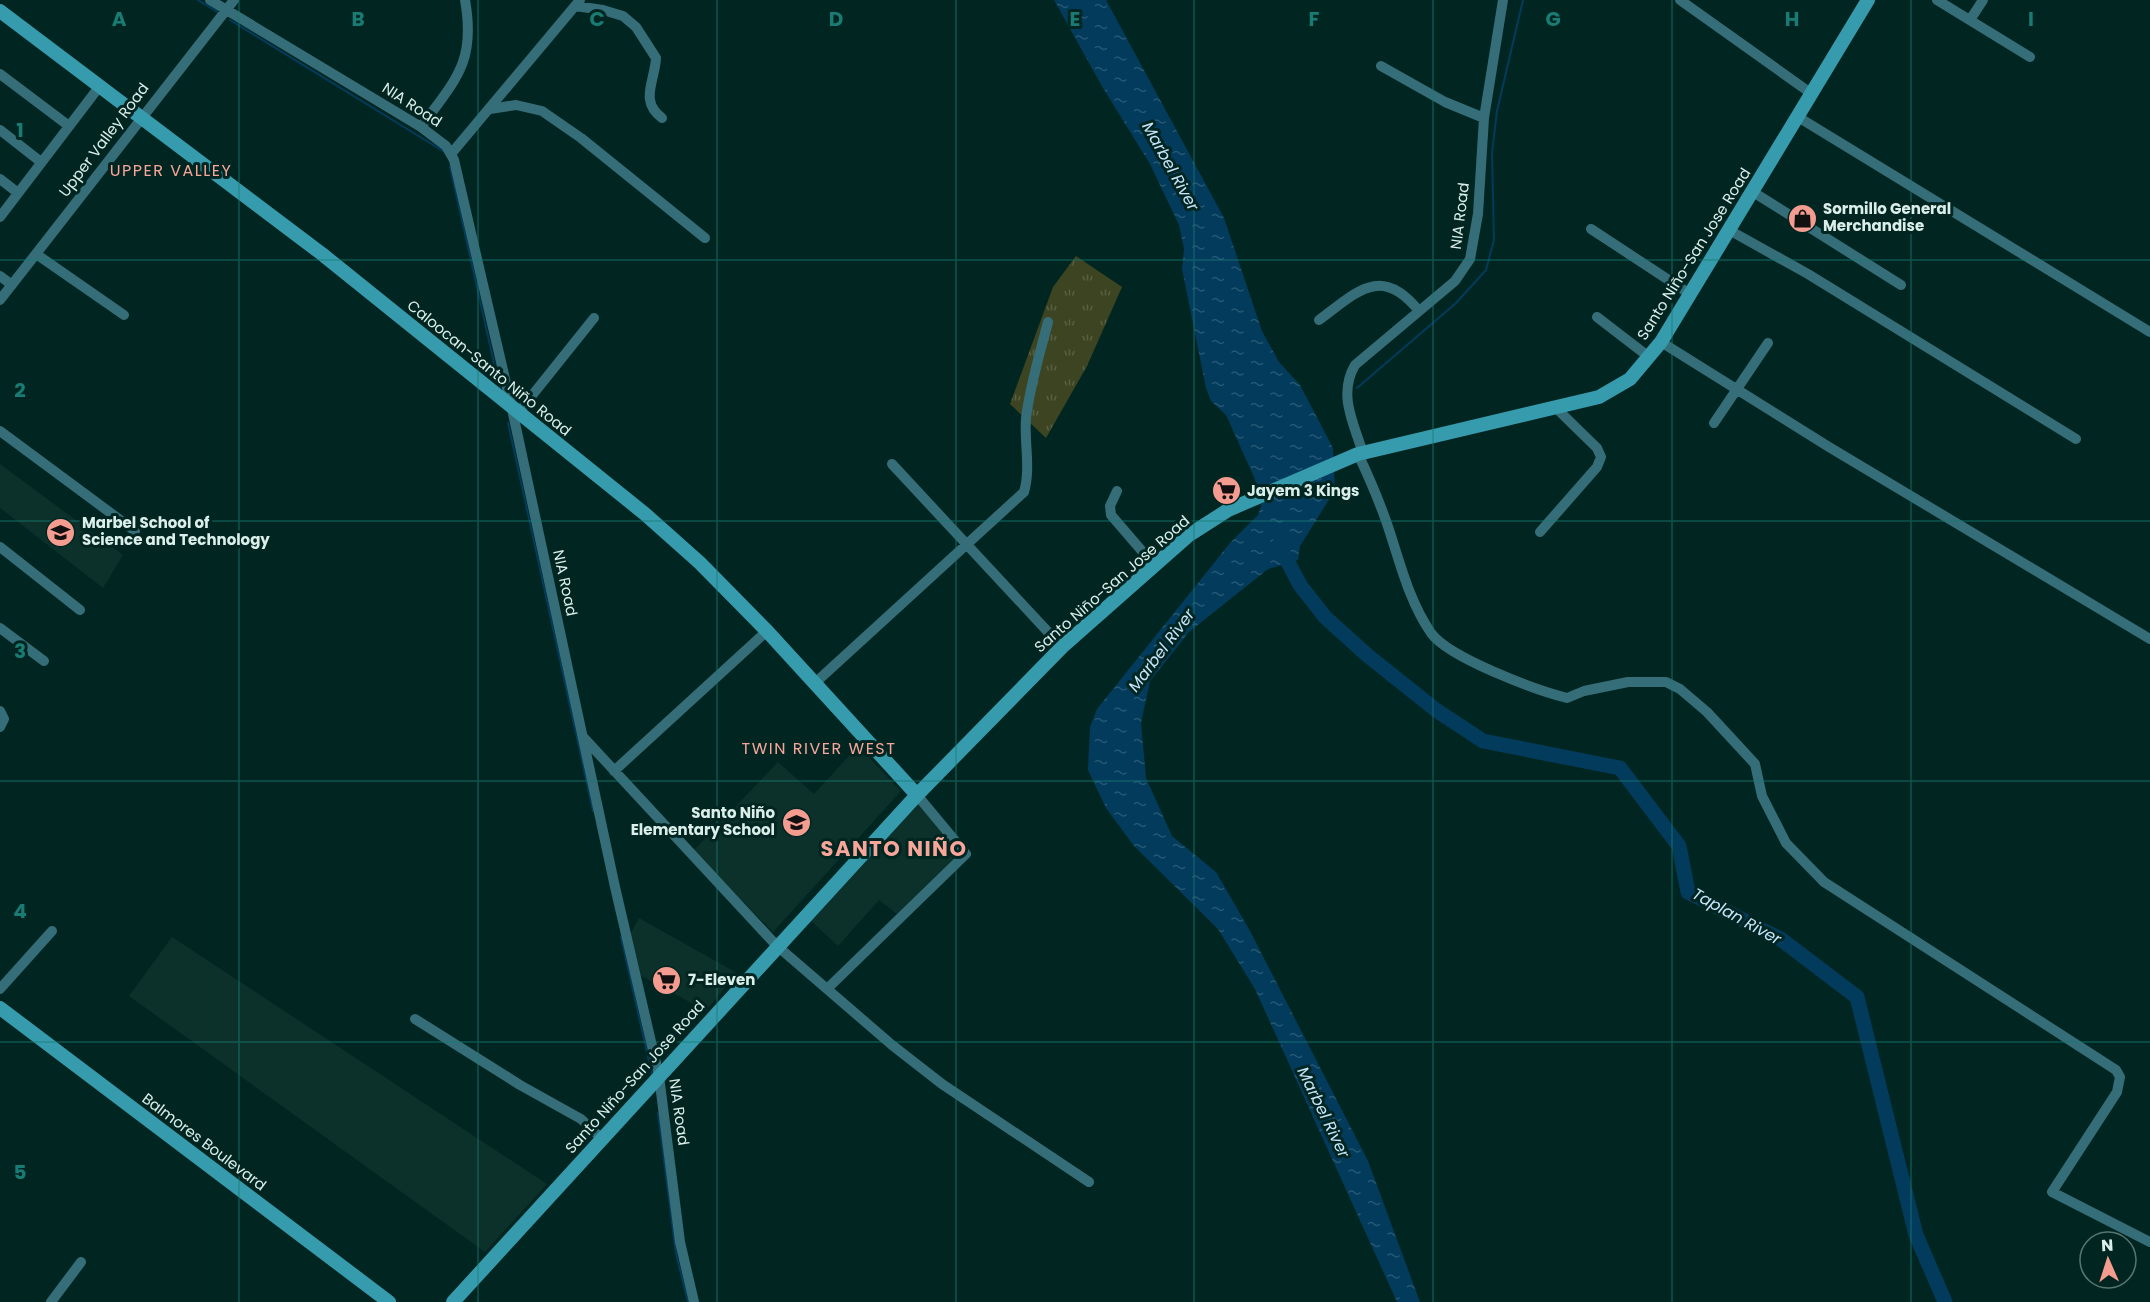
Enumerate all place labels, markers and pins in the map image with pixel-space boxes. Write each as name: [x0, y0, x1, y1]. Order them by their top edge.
place label: Sormillo General Merchandise: [1823, 198, 1951, 236]
shop icon: Sormillo General Merchandise: [1786, 202, 1818, 234]
supermarket icon: Jayem 3 Kings: [1210, 475, 1242, 507]
place label: Jayem 3 Kings: [1247, 480, 1359, 501]
place label: Marbel School of Science and Technology: [82, 512, 270, 550]
school or university icon: Marbel School of Science and Technology: [45, 516, 77, 548]
place label: Santo Niño Elementary School: [631, 802, 775, 840]
school or university icon: Santo Niño Elementary School: [780, 806, 812, 838]
supermarket icon: 7-Eleven: [651, 964, 683, 996]
place label: 7-Eleven: [688, 969, 755, 990]

